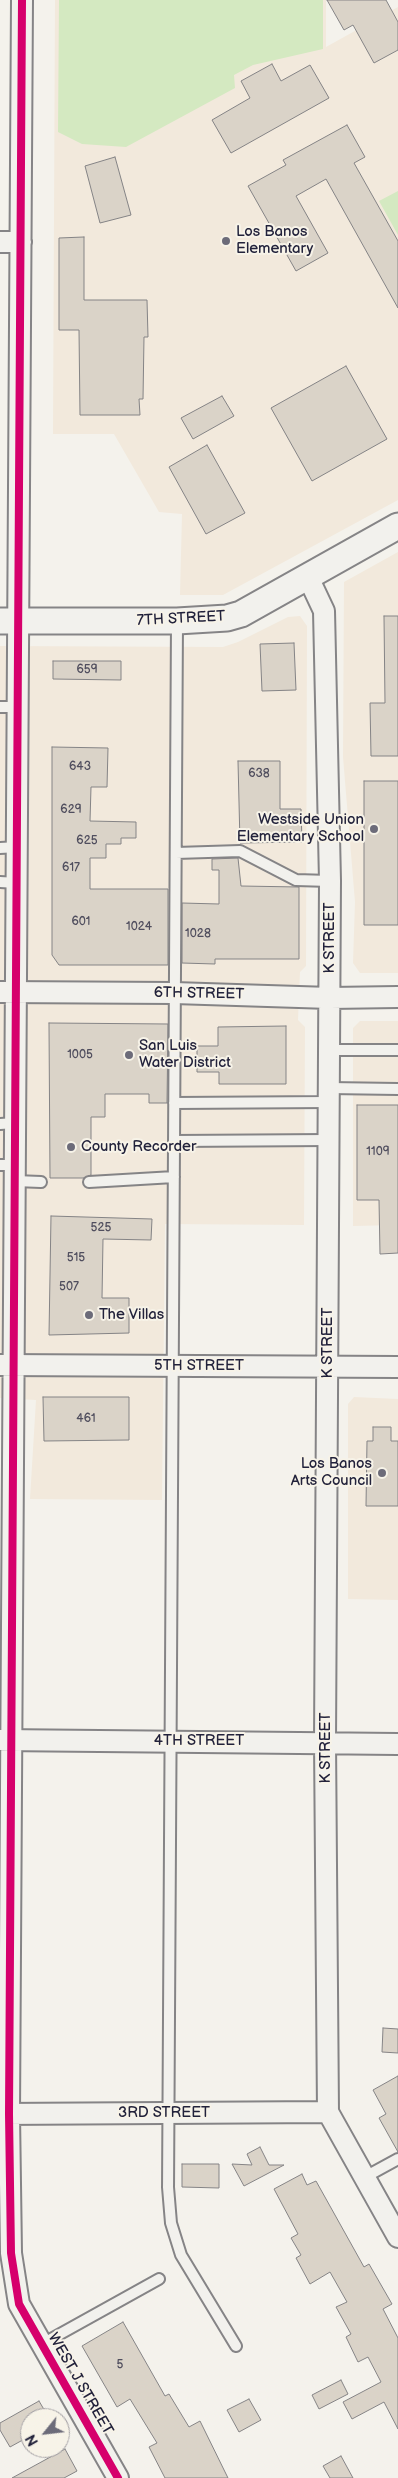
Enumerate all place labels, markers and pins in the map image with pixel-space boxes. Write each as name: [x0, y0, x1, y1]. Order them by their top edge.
place label: Los Banos Elementary: [236, 223, 313, 258]
marker: Los Banos Elementary: [220, 235, 232, 247]
place label: Westside Union Elementary School: [237, 811, 364, 846]
marker: Westside Union Elementary School: [368, 823, 380, 835]
place label: San Luis Water District: [139, 1037, 231, 1072]
marker: San Luis Water District: [123, 1049, 135, 1061]
place label: County Recorder: [81, 1138, 196, 1156]
marker: County Recorder: [65, 1141, 77, 1153]
place label: The Villas: [99, 1306, 164, 1324]
marker: The Villas: [83, 1309, 95, 1321]
place label: Los Banos Arts Council: [291, 1455, 372, 1490]
marker: Los Banos Arts Council: [376, 1467, 388, 1479]

